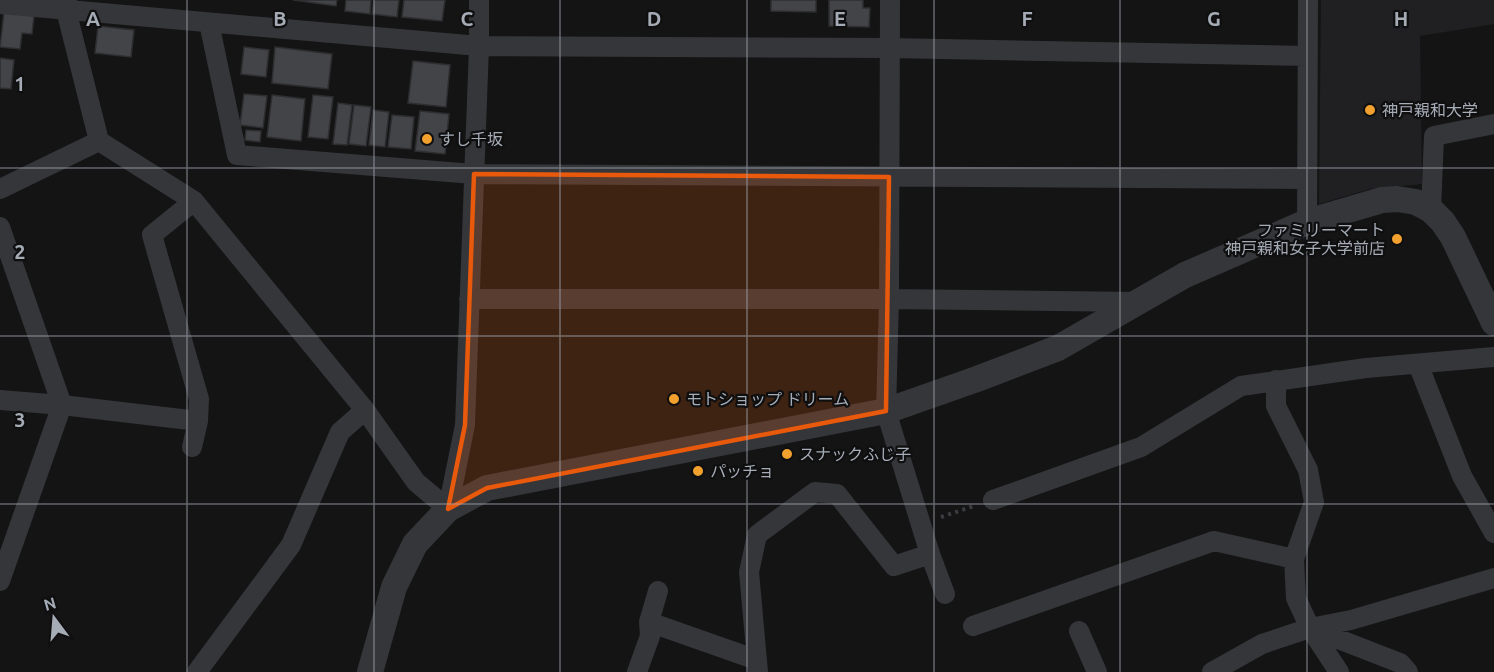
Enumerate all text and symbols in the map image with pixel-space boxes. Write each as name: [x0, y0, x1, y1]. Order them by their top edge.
text: A: [86, 7, 100, 30]
text: B: [273, 7, 287, 30]
text: C: [461, 7, 474, 30]
text: D: [647, 7, 661, 30]
text: E: [834, 7, 846, 30]
text: F: [1021, 7, 1033, 30]
text: G: [1207, 7, 1221, 30]
text: H: [1394, 7, 1408, 30]
text: 1: [14, 72, 26, 95]
place label: 神戸親和大学: [1382, 101, 1478, 119]
marker: 神戸親和大学: [1363, 103, 1377, 117]
place label: すし千坂: [439, 130, 503, 148]
marker: すし千坂: [420, 132, 434, 146]
place label: ファミリーマート 神戸親和女子大学前店: [1225, 221, 1385, 257]
marker: ファミリーマート 神戸親和女子大学前店: [1390, 232, 1404, 246]
text: 2: [14, 240, 26, 263]
place label: モトショップ ドリーム: [686, 390, 849, 408]
marker: モトショップ ドリーム: [667, 392, 681, 406]
text: 3: [14, 408, 26, 431]
place label: スナックふじ子: [799, 445, 911, 463]
marker: スナックふじ子: [780, 447, 794, 461]
place label: パッチョ: [710, 462, 774, 480]
marker: パッチョ: [691, 464, 705, 478]
north arrow: [24, 588, 84, 648]
text: N: [42, 593, 58, 614]

